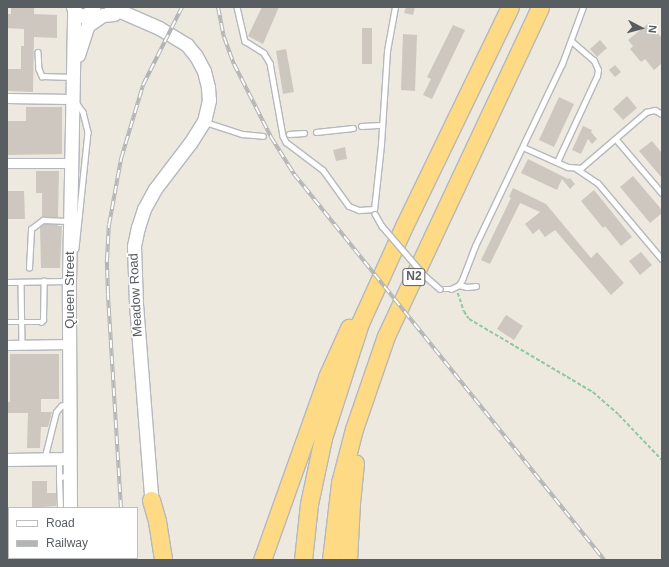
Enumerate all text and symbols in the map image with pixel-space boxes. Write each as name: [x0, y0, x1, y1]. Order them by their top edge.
north arrow: [621, 8, 661, 48]
text: N: [647, 25, 659, 34]
street label: Queen Street: [62, 251, 78, 329]
street label: Meadow Road: [126, 253, 146, 337]
road number: N2: [402, 267, 426, 287]
legend: [8, 507, 138, 559]
text: Road: [46, 516, 75, 530]
text: Railway: [46, 536, 88, 550]

